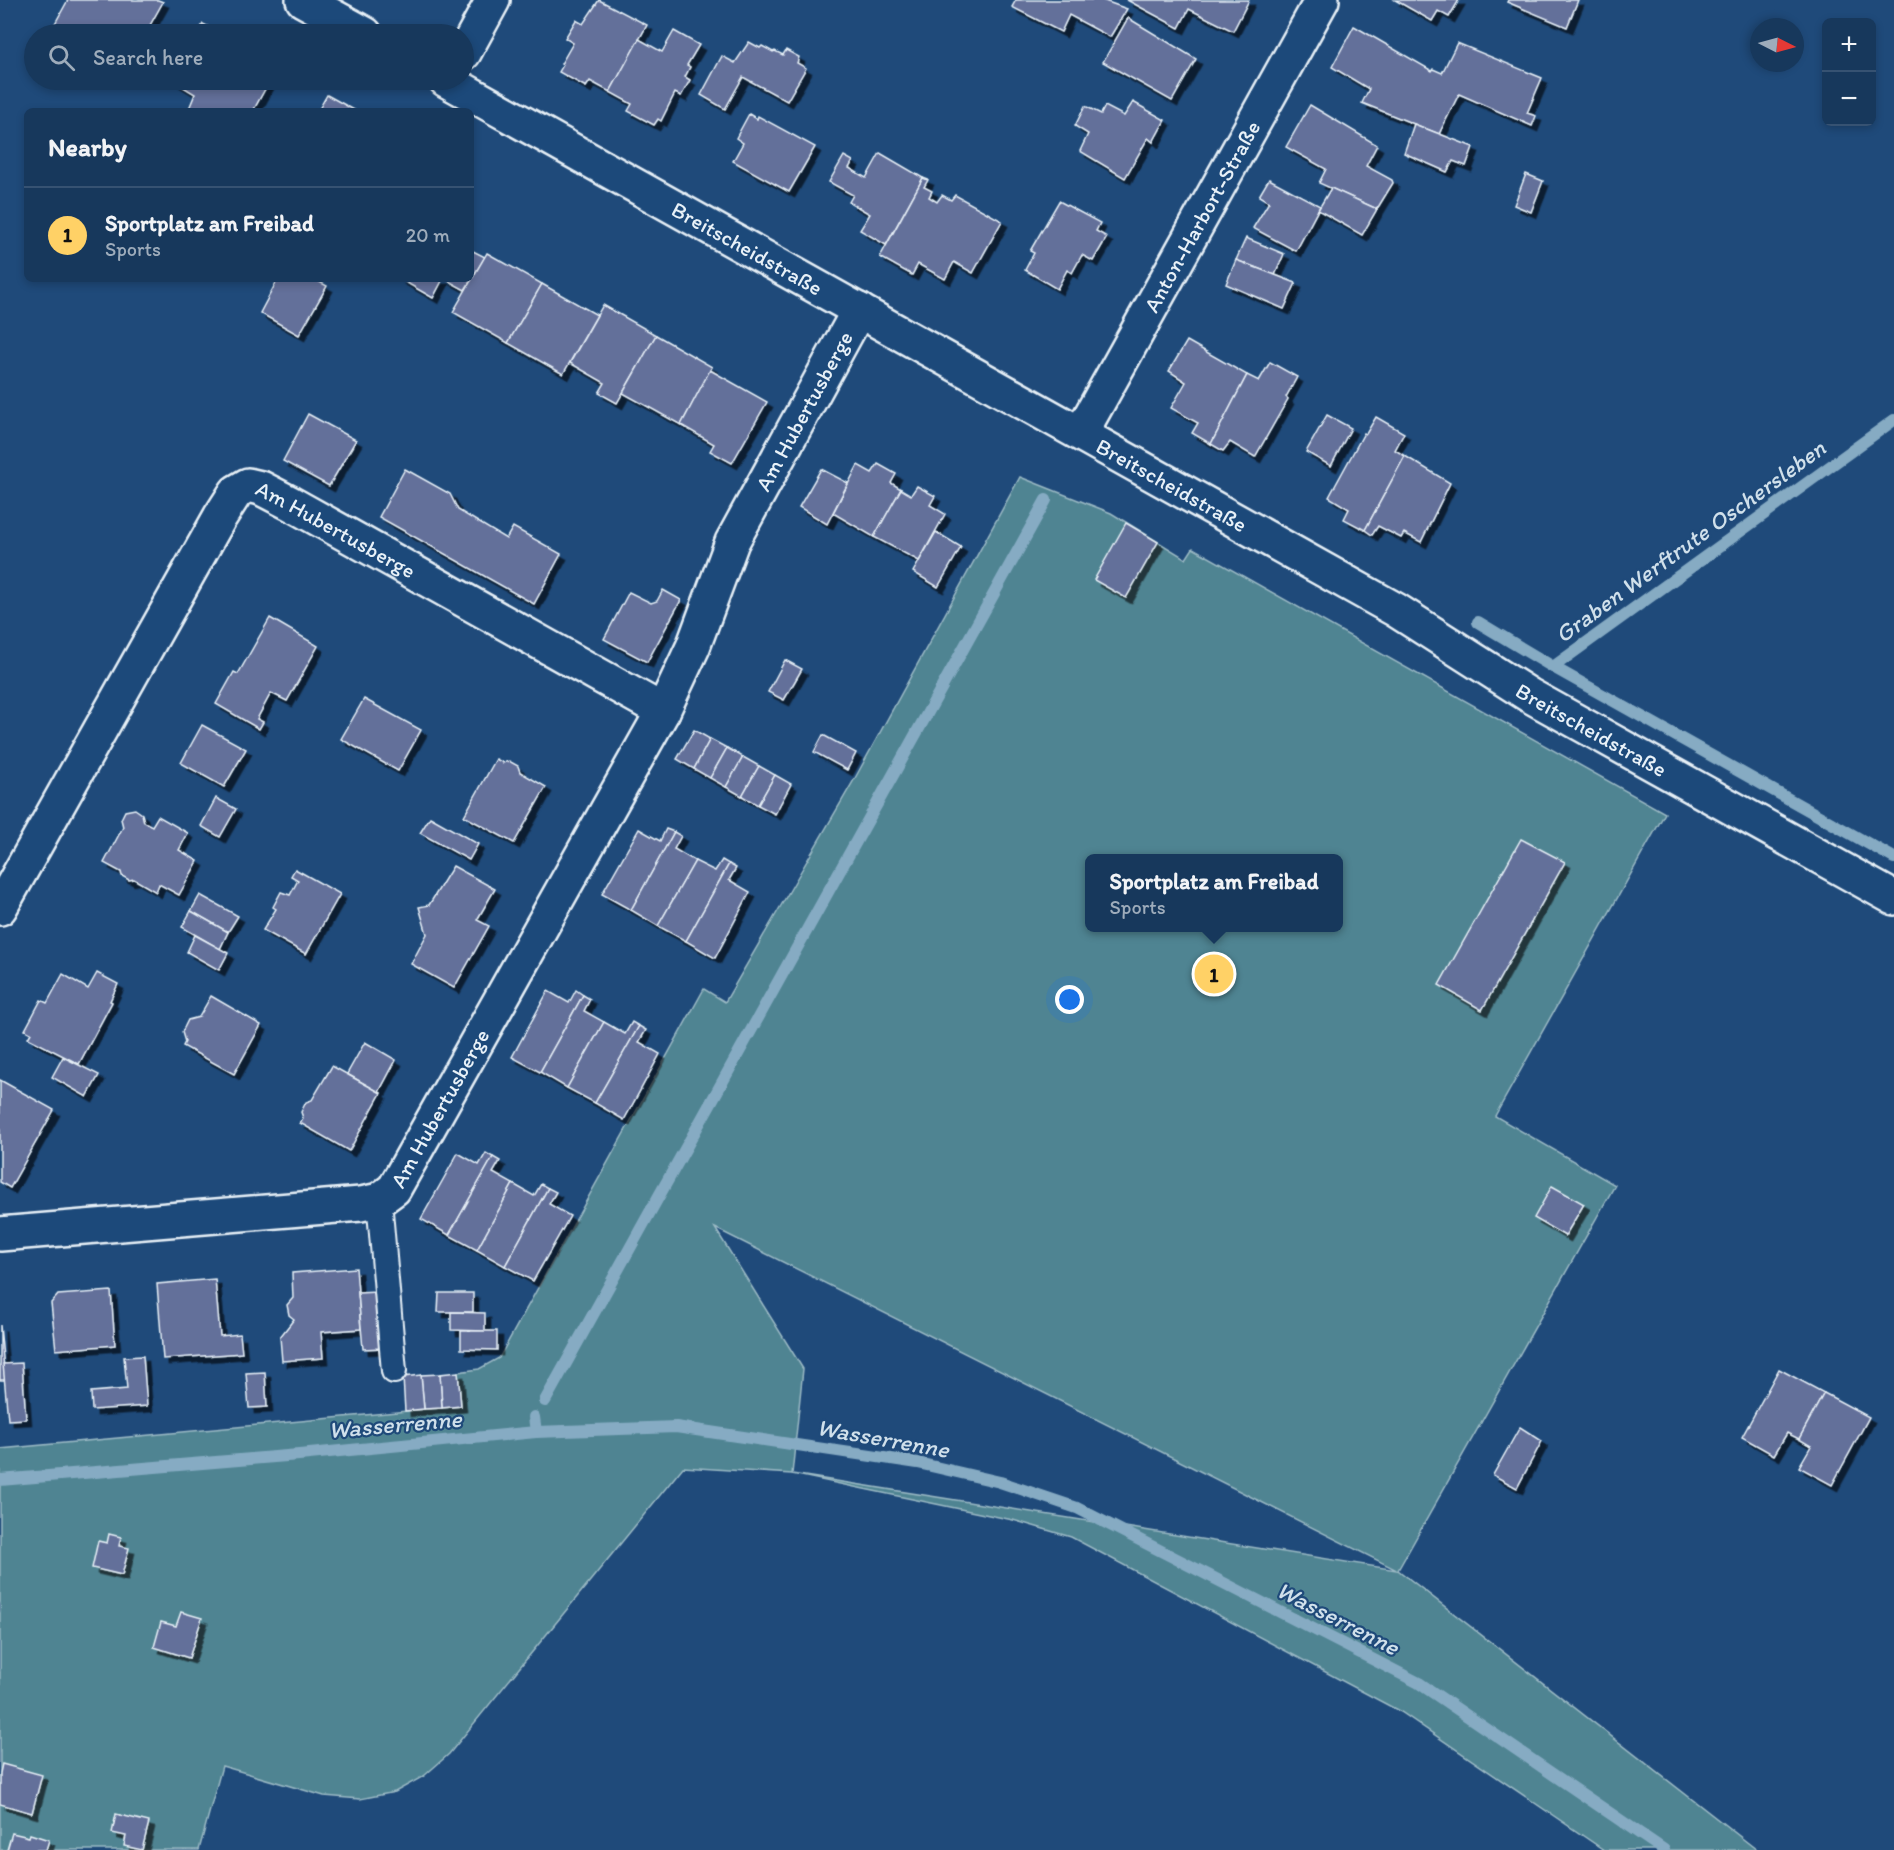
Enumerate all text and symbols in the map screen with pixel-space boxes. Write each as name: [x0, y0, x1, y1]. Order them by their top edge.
north arrow: [1750, 18, 1804, 72]
map controls: [1822, 18, 1876, 126]
button: +: [1822, 18, 1876, 72]
search box: [24, 24, 474, 90]
icon: search: [45, 41, 78, 74]
text: Search here: [93, 44, 203, 71]
button: −: [1822, 72, 1876, 126]
street label: Anton-Harbort-Straße: [1137, 116, 1266, 317]
text: Nearby: [48, 131, 127, 163]
street label: Breitscheidstraße: [667, 195, 828, 301]
text: Sportplatz am Freibad: [105, 210, 314, 237]
text: 1: [63, 223, 72, 247]
text: 20 m: [406, 223, 450, 247]
text: Sports: [105, 237, 161, 261]
street label: Am Hubertusberge: [749, 326, 858, 496]
street label: Breitscheidstraße: [1091, 432, 1252, 538]
water label: Graben Werftrute Oschersleben: [1549, 433, 1831, 649]
street label: Am Hubertusberge: [251, 474, 421, 584]
street label: Breitscheidstraße: [1511, 677, 1672, 782]
popup: [1085, 854, 1343, 932]
text: Sportplatz am Freibad: [1110, 868, 1318, 895]
text: Sports: [1110, 895, 1166, 919]
pin: 1: [1194, 952, 1234, 996]
your location: [1055, 985, 1084, 1014]
street label: Am Hubertusberge: [384, 1024, 495, 1193]
water label: Wasserrenne: [327, 1404, 464, 1444]
water label: Wasserrenne: [815, 1412, 953, 1464]
water label: Wasserrenne: [1272, 1575, 1405, 1662]

